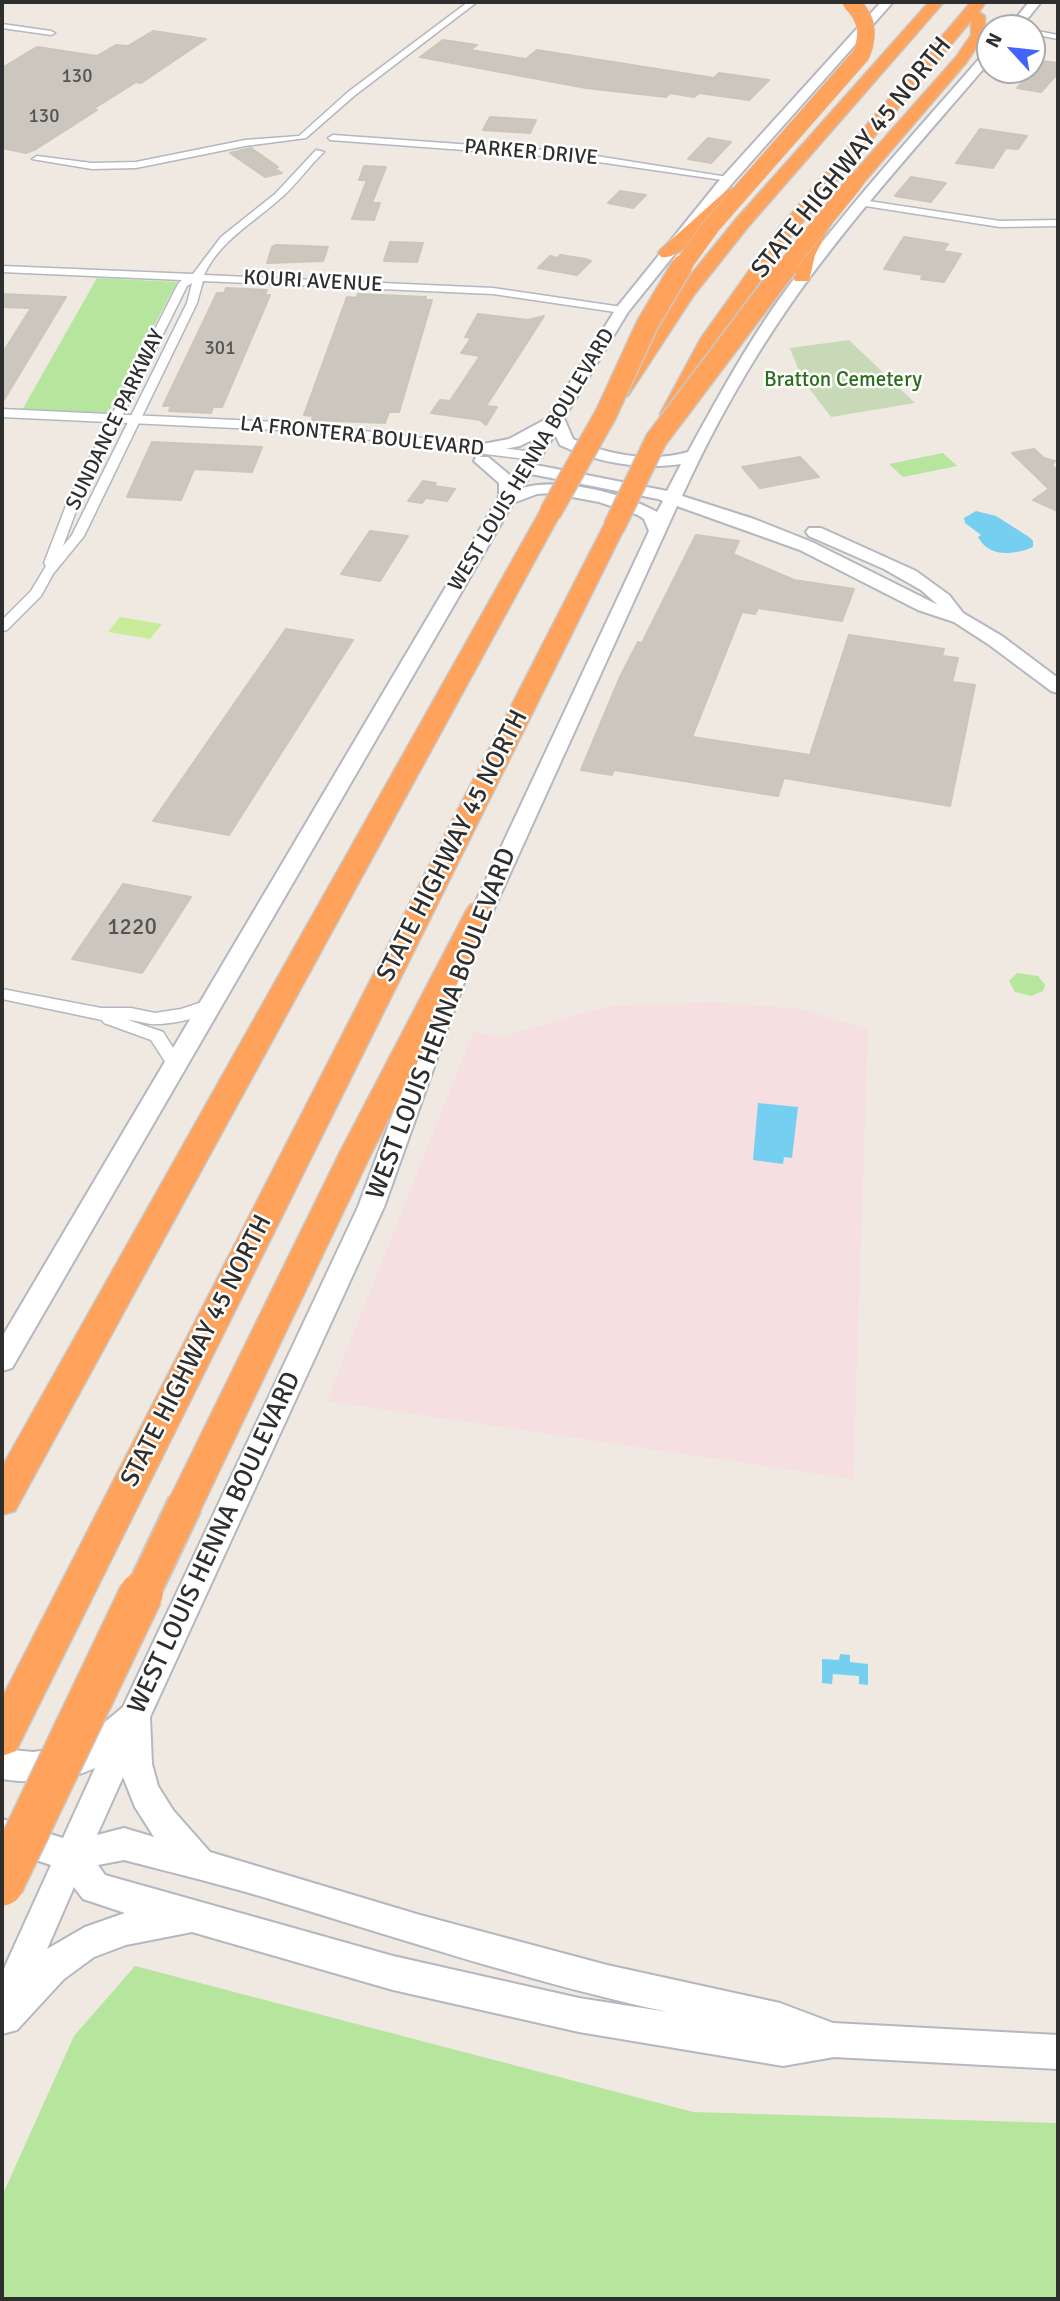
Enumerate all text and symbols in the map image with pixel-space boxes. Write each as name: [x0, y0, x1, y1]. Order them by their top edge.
north arrow: [976, 14, 1046, 84]
text: N: [980, 29, 1008, 52]
street label: STATE HIGHWAY 45 NORTH: [745, 31, 959, 285]
house number: 130: [62, 66, 92, 88]
house number: 130: [29, 106, 59, 128]
street label: PARKER DRIVE: [463, 135, 599, 171]
street label: KOURI AVENUE: [243, 266, 383, 298]
street label: WEST LOUIS HENNA BOULEVARD: [444, 324, 620, 596]
street label: SUNDANCE PARKWAY: [61, 326, 171, 514]
house number: 301: [205, 338, 235, 360]
park label: Bratton Cemetery: [764, 367, 922, 393]
street label: LA FRONTERA BOULEVARD: [239, 412, 485, 462]
street label: STATE HIGHWAY 45 NORTH: [371, 705, 535, 987]
street label: WEST LOUIS HENNA BOULEVARD: [361, 844, 523, 1204]
house number: 1220: [107, 914, 157, 942]
street label: STATE HIGHWAY 45 NORTH: [115, 1210, 279, 1492]
street label: WEST LOUIS HENNA BOULEVARD: [122, 1367, 308, 1719]

